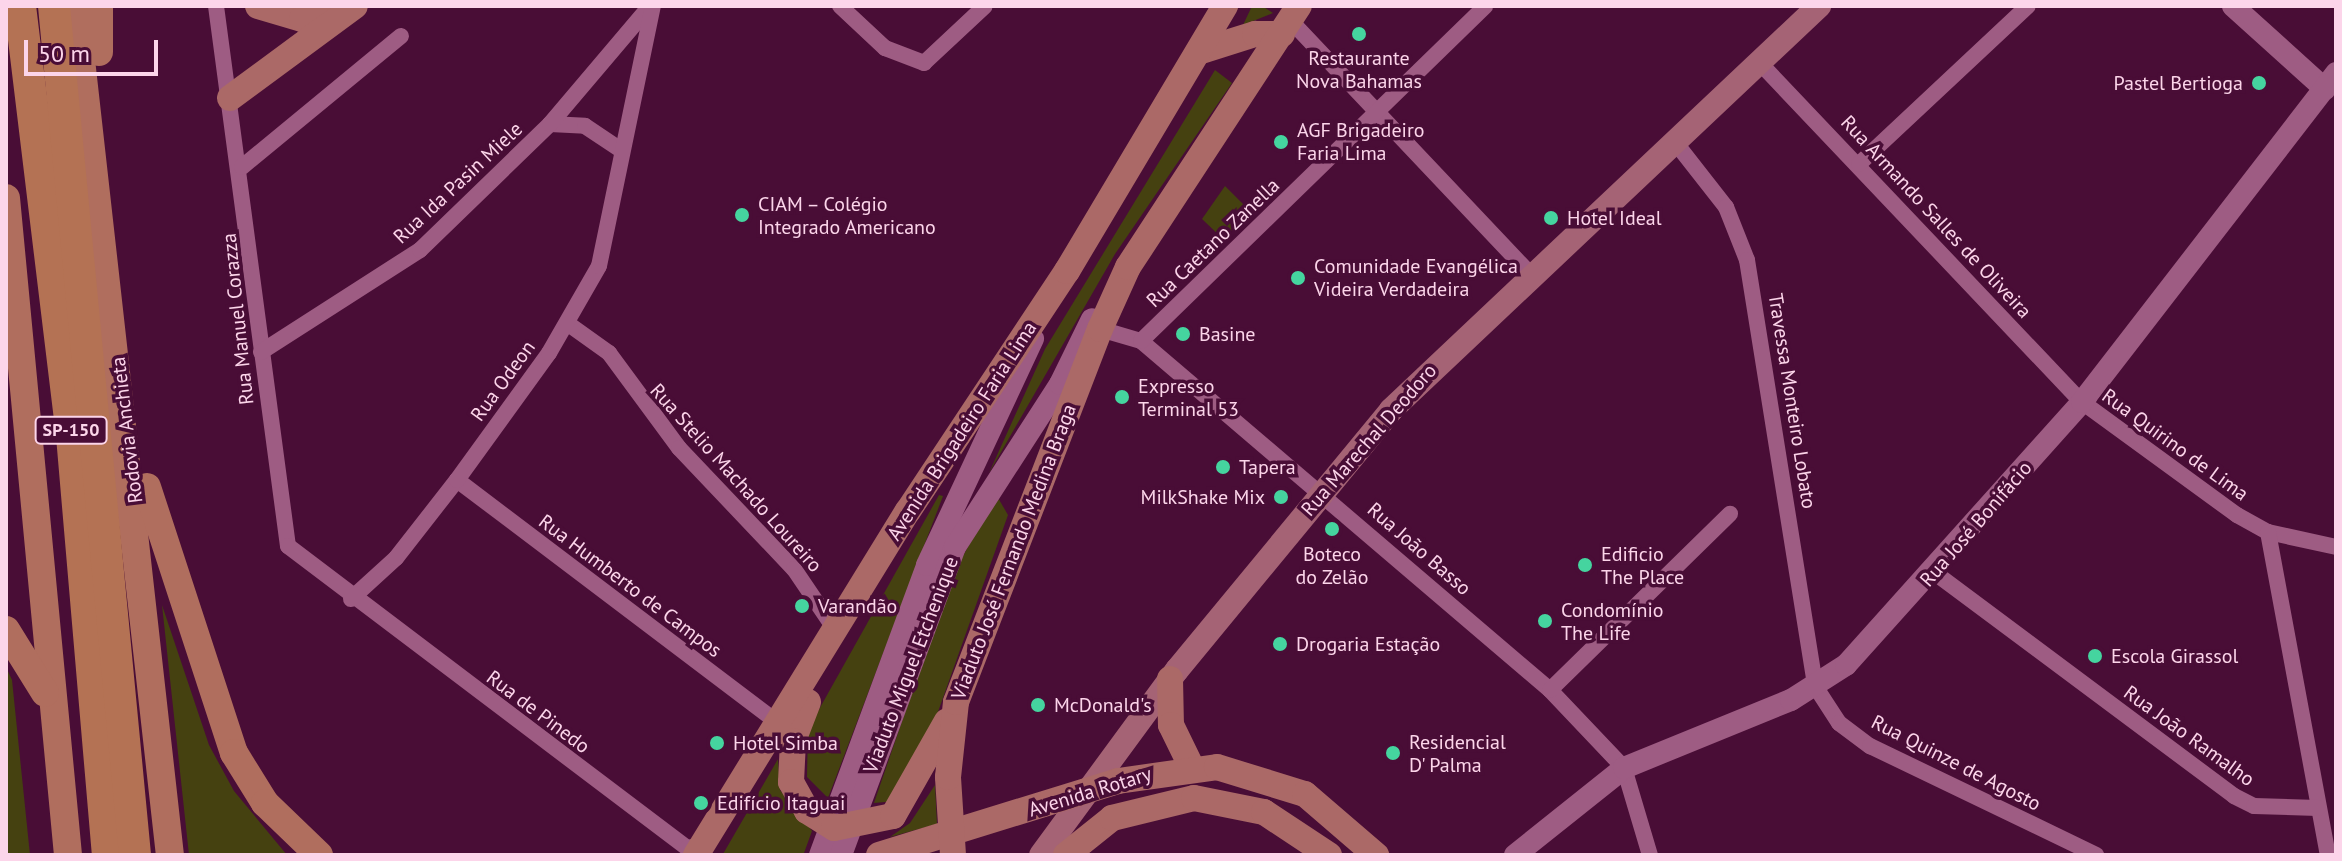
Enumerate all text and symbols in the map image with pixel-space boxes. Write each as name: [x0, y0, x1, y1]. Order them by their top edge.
scale bar: [28, 24, 162, 74]
marker: Restaurante Nova Bahamas: [1350, 25, 1368, 43]
text: 50 m: [38, 38, 90, 69]
place label: Restaurante Nova Bahamas: [1296, 46, 1422, 93]
place label: Pastel Bertioga: [2114, 71, 2243, 95]
marker: Pastel Bertioga: [2250, 74, 2268, 92]
street label: Rua Armando Salles de Oliveira: [1835, 110, 2037, 324]
street label: Rua Ida Pasin Miele: [389, 117, 527, 249]
place label: AGF Brigadeiro Faria Lima: [1297, 118, 1424, 165]
marker: AGF Brigadeiro Faria Lima: [1272, 133, 1290, 151]
street label: Rua Caetano Zanella: [1141, 173, 1285, 313]
place label: CIAM – Colégio Integrado Americano: [758, 192, 936, 239]
marker: CIAM – Colégio Integrado Americano: [733, 206, 751, 224]
place label: Hotel Ideal: [1567, 206, 1662, 230]
marker: Hotel Ideal: [1542, 209, 1560, 227]
street label: Rua Manuel Corazza: [217, 232, 259, 406]
place label: Comunidade Evangélica Videira Verdadeira: [1314, 254, 1518, 301]
marker: Comunidade Evangélica Videira Verdadeira: [1289, 269, 1307, 287]
street label: Travessa Monteiro Lobato: [1763, 292, 1821, 510]
street label: Avenida Brigadeiro Faria Lima: [882, 317, 1042, 545]
place label: Basine: [1199, 322, 1255, 346]
marker: Basine: [1174, 325, 1192, 343]
street label: Rua Odeon: [466, 336, 540, 426]
street label: Rodovia Anchieta: [106, 355, 148, 505]
street label: Rua Marechal Deodoro: [1296, 359, 1442, 521]
place label: Expresso Terminal 53: [1138, 374, 1239, 421]
street label: Rua Stelio Machado Loureiro: [645, 379, 827, 577]
street label: Rua Quirino de Lima: [2097, 384, 2253, 506]
marker: Expresso Terminal 53: [1113, 388, 1131, 406]
street label: Viaduto José Fernando Medina Braga: [946, 401, 1082, 703]
road number: SP-150: [33, 416, 109, 444]
place label: Tapera: [1239, 455, 1296, 479]
street label: Rua José Bonifácio: [1915, 456, 2037, 592]
marker: Tapera: [1214, 458, 1232, 476]
place label: MilkShake Mix: [1141, 485, 1265, 509]
marker: MilkShake Mix: [1272, 488, 1290, 506]
street label: Rua João Basso: [1362, 497, 1476, 601]
street label: Rua Humberto de Campos: [534, 509, 726, 663]
marker: Boteco do Zelão: [1323, 520, 1341, 538]
place label: Boteco do Zelão: [1295, 542, 1369, 589]
place label: Edificio The Place: [1601, 542, 1684, 589]
street label: Viaduto Miguel Etchenique: [859, 553, 963, 777]
marker: Edificio The Place: [1576, 556, 1594, 574]
place label: Varandão: [818, 594, 897, 618]
marker: Varandão: [793, 597, 811, 615]
place label: Condomínio The Life: [1561, 598, 1663, 645]
marker: Condomínio The Life: [1536, 612, 1554, 630]
place label: Drogaria Estação: [1296, 632, 1440, 656]
marker: Drogaria Estação: [1271, 635, 1289, 653]
place label: Escola Girassol: [2111, 644, 2238, 668]
marker: Escola Girassol: [2086, 647, 2104, 665]
street label: Rua de Pinedo: [482, 665, 594, 759]
street label: Rua João Ramalho: [2119, 681, 2259, 791]
place label: McDonald's: [1054, 693, 1152, 717]
marker: McDonald's: [1029, 696, 1047, 714]
street label: Rua Quinze de Agosto: [1867, 710, 2045, 816]
place label: Residencial D' Palma: [1409, 730, 1506, 777]
place label: Hotel Simba: [733, 731, 838, 755]
marker: Hotel Simba: [708, 734, 726, 752]
marker: Residencial D' Palma: [1384, 744, 1402, 762]
street label: Avenida Rotary: [1026, 762, 1154, 822]
place label: Edifício Itaguai: [717, 791, 845, 815]
marker: Edifício Itaguai: [692, 794, 710, 812]

